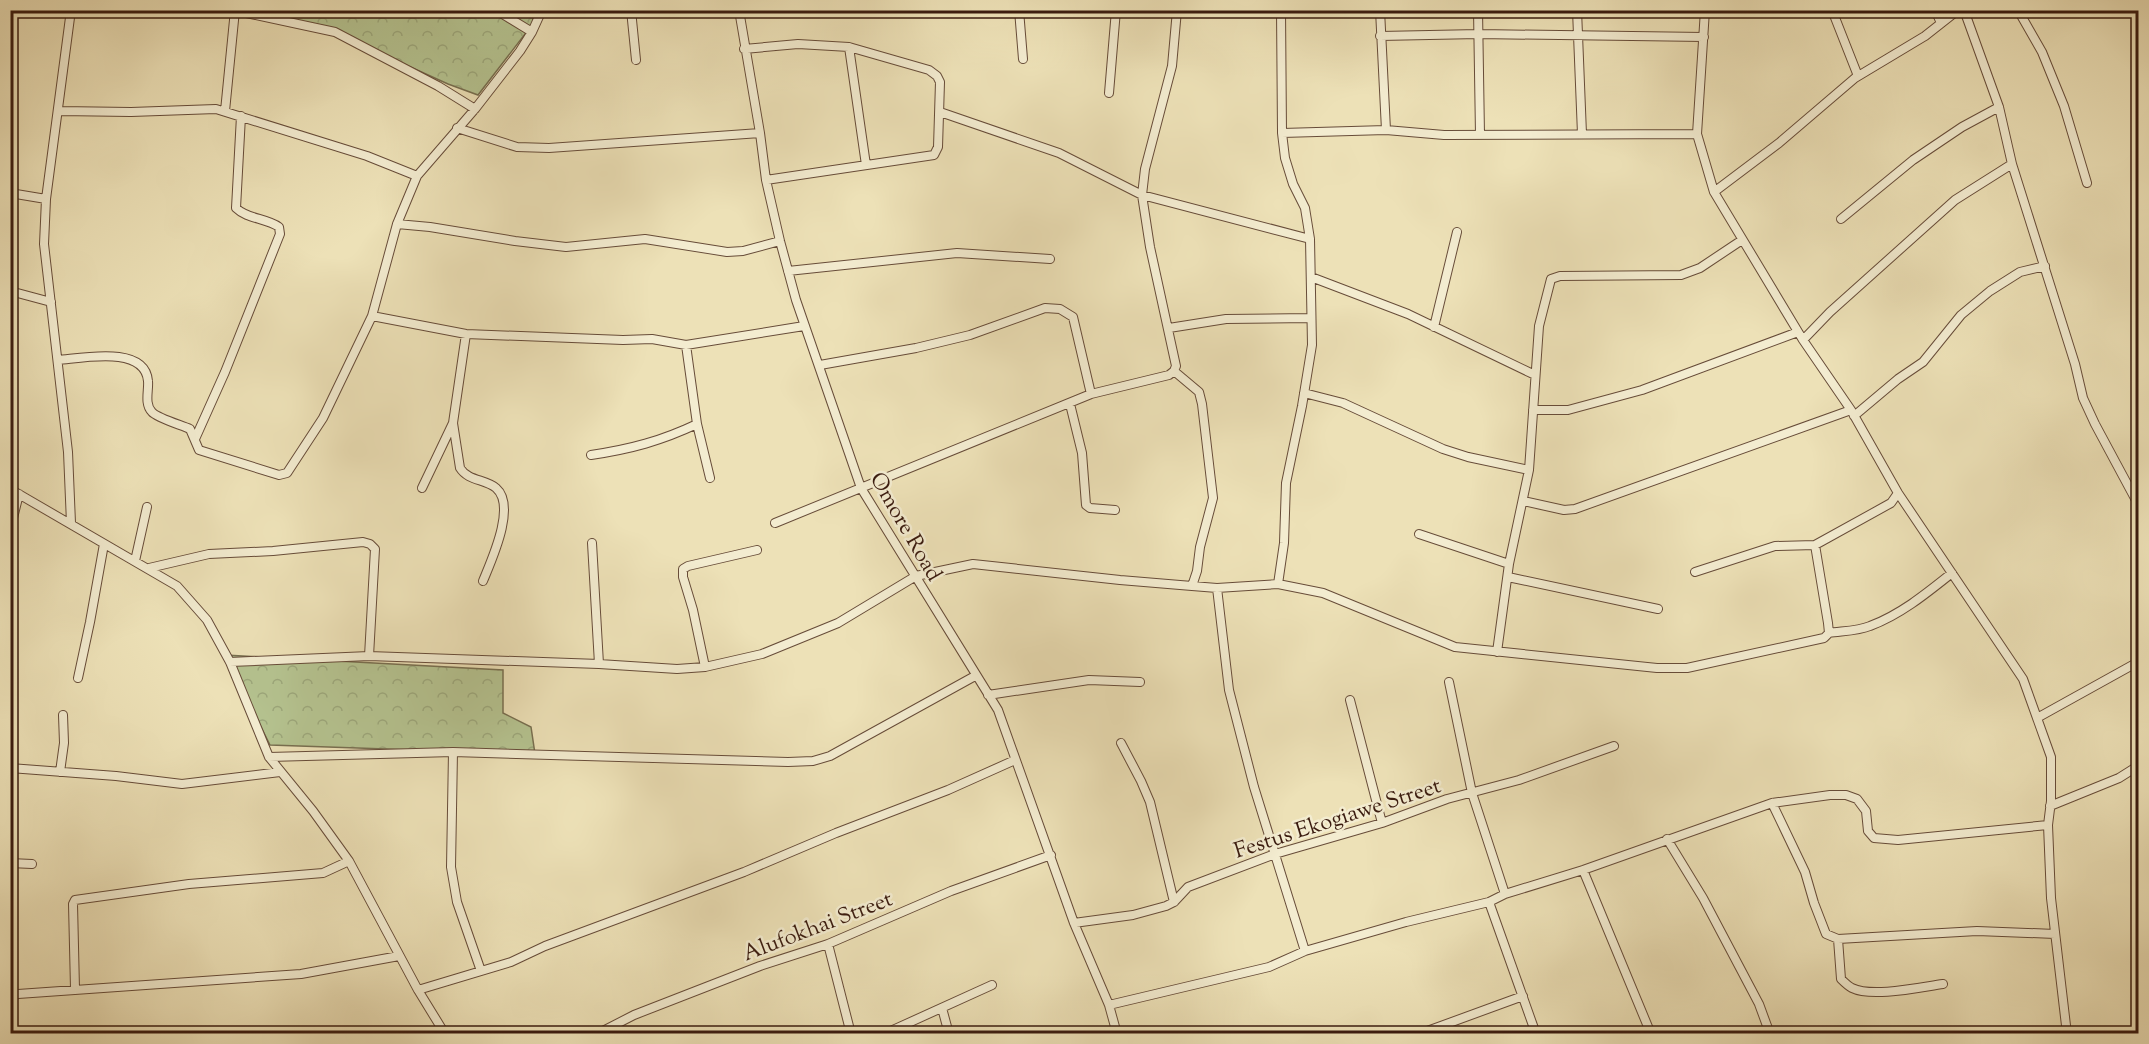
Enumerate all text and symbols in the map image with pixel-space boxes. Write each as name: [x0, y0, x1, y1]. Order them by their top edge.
street label: Omore Road: [860, 467, 949, 588]
street label: Festus Ekogiawe Street: [1230, 771, 1446, 868]
street label: Alufokhai Street: [738, 884, 898, 971]

